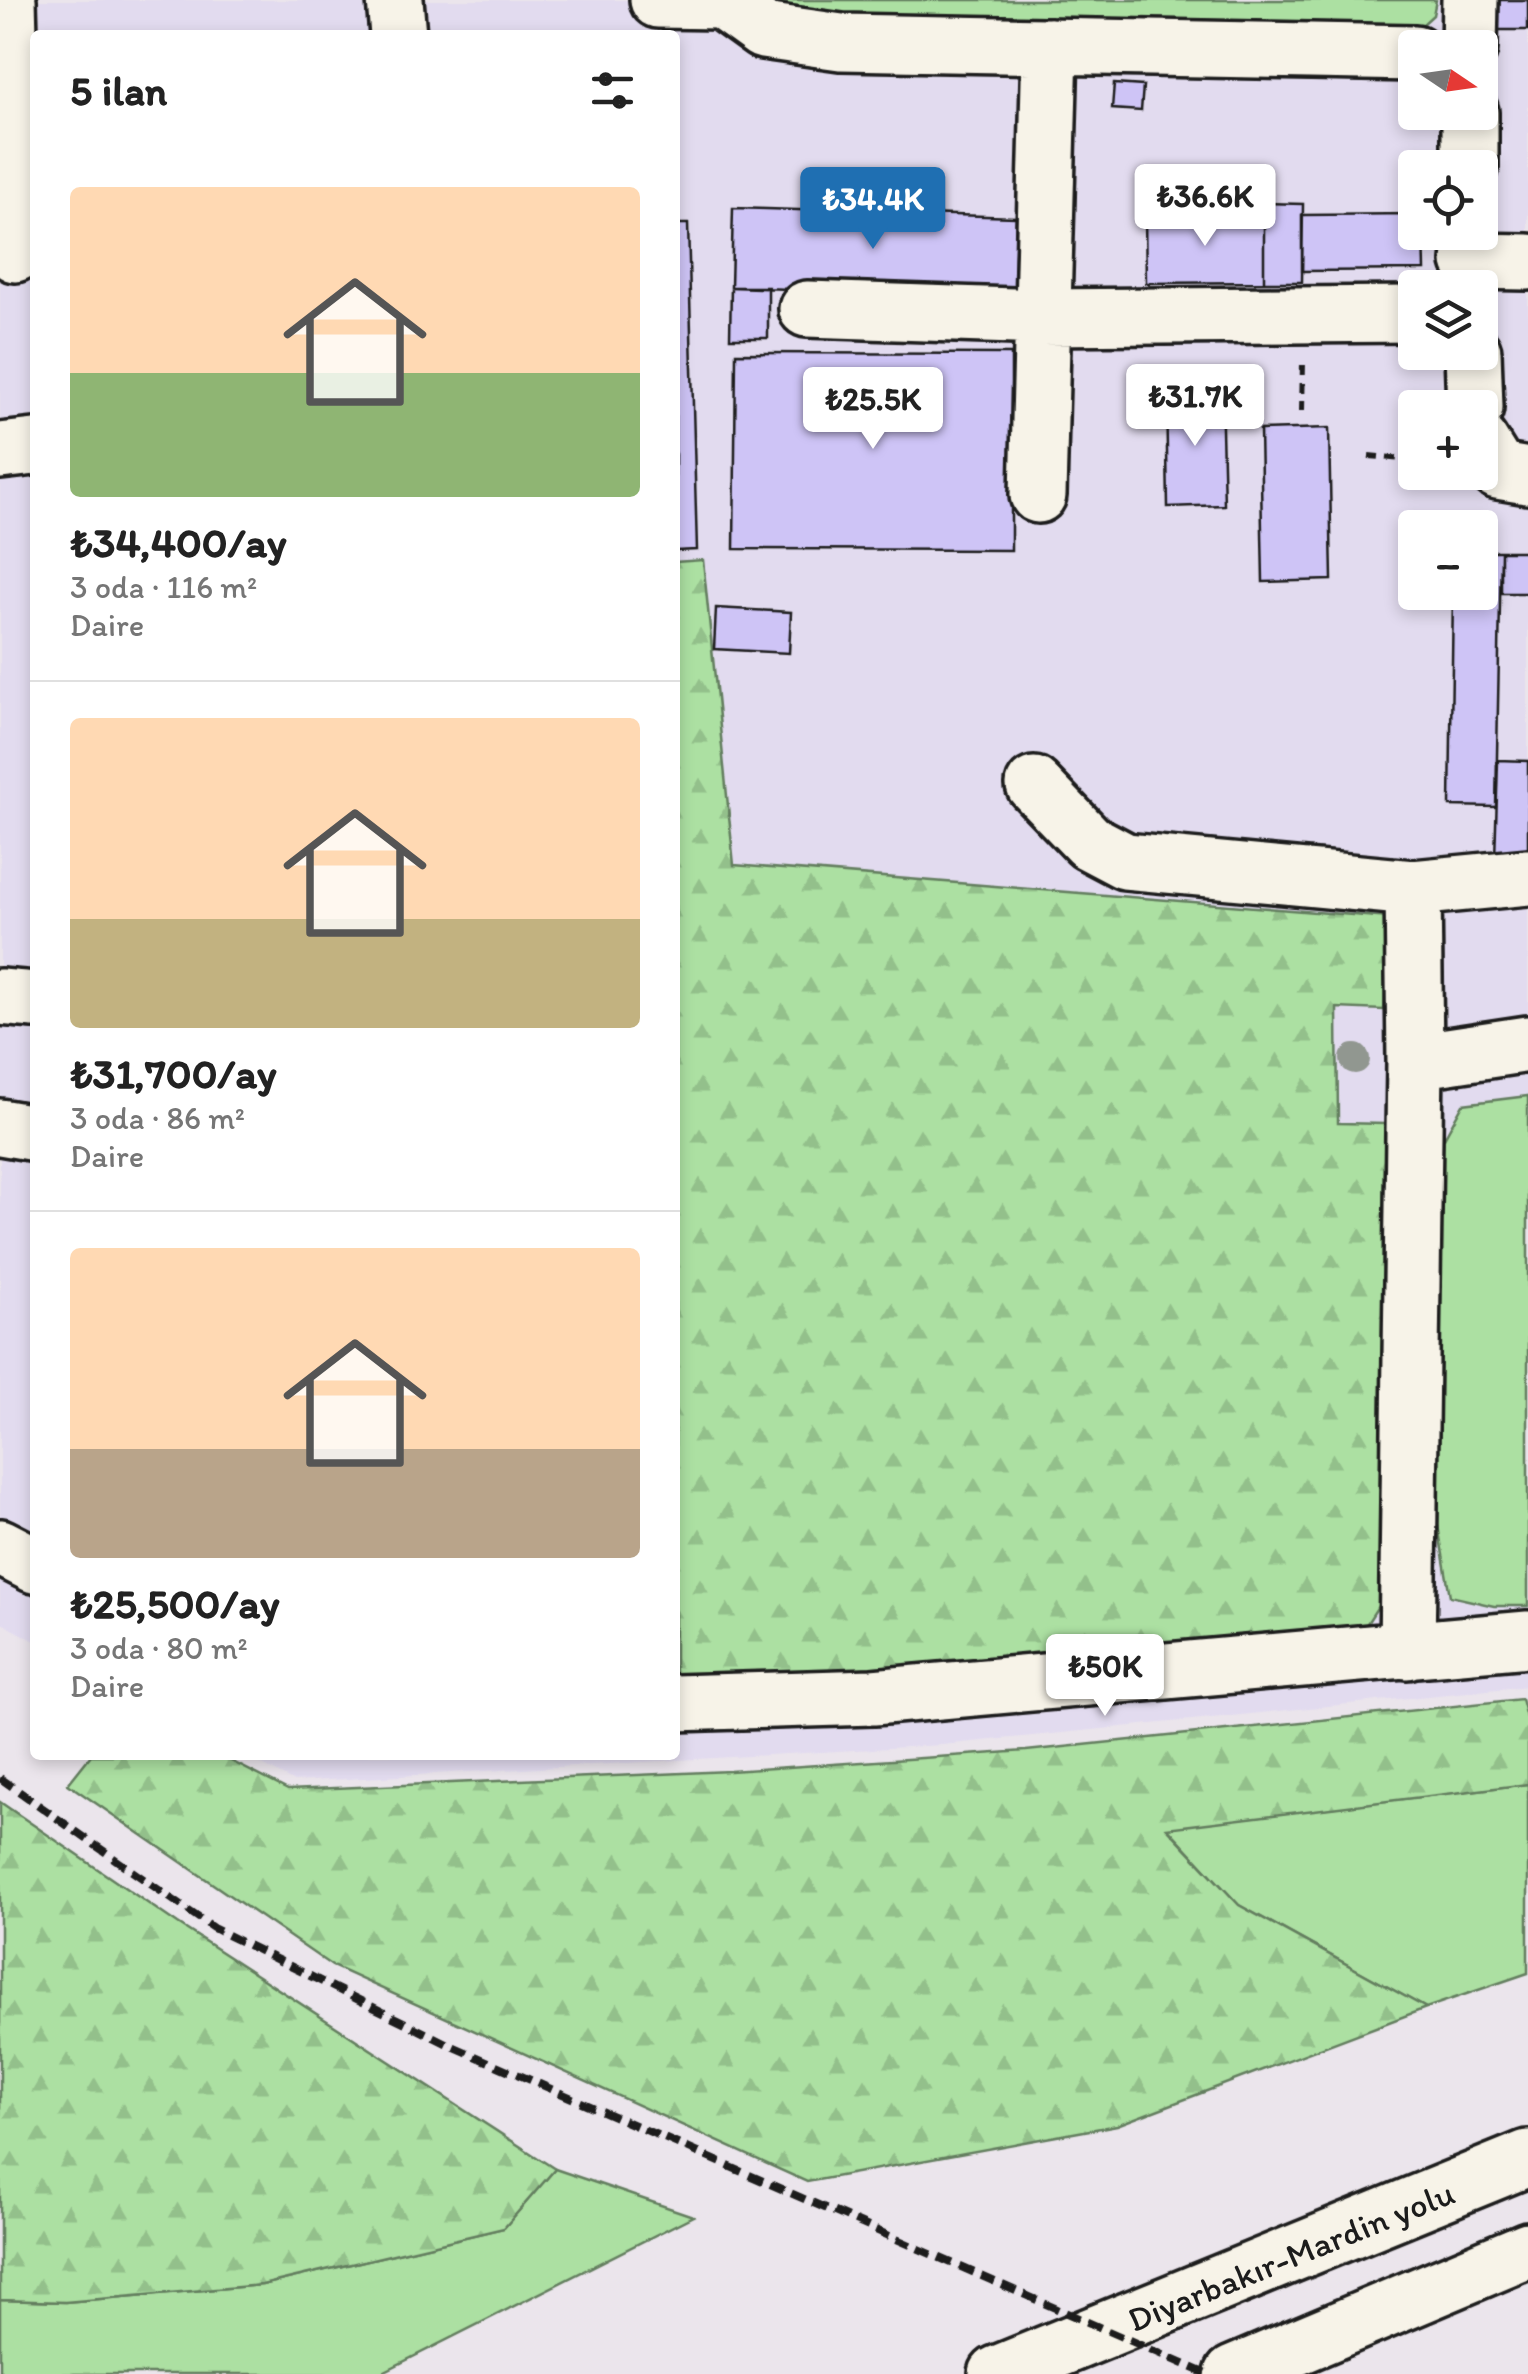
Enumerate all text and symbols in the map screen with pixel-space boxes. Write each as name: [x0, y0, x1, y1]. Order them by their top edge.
north arrow: [1398, 30, 1498, 130]
map controls: [1398, 30, 1498, 610]
icon: filters: [585, 63, 640, 118]
text: 5 ilan: [70, 65, 167, 116]
button: locate: [1398, 150, 1498, 250]
pin: ₺36.6K: [1124, 164, 1286, 249]
pin: ₺34.4K: [792, 167, 954, 252]
text: ₺36.6K: [1157, 177, 1253, 215]
text: ₺34.4K: [822, 180, 924, 218]
icon: home: [265, 252, 445, 432]
button: layers: [1398, 270, 1498, 370]
pin: ₺31.7K: [1114, 364, 1276, 449]
pin: ₺25.5K: [792, 367, 954, 452]
text: ₺31.7K: [1148, 377, 1242, 415]
text: ₺25.5K: [825, 380, 921, 418]
button: +: [1398, 390, 1498, 490]
button: −: [1398, 510, 1498, 610]
text: ₺34,400/ay: [70, 517, 287, 568]
text: 3 oda · 116 m²: [70, 568, 257, 606]
text: Daire: [70, 606, 144, 644]
icon: home: [265, 783, 445, 963]
text: ₺31,700/ay: [70, 1048, 276, 1099]
text: 3 oda · 86 m²: [70, 1099, 245, 1137]
text: Daire: [70, 1137, 144, 1175]
icon: home: [265, 1313, 445, 1493]
text: ₺25,500/ay: [70, 1578, 279, 1629]
text: 3 oda · 80 m²: [70, 1629, 248, 1667]
pin: ₺50K: [1046, 1634, 1164, 1719]
text: ₺50K: [1068, 1647, 1142, 1685]
text: Daire: [70, 1667, 144, 1705]
street label: Diyarbakır-Mardin yolu: [1122, 2171, 1460, 2341]

